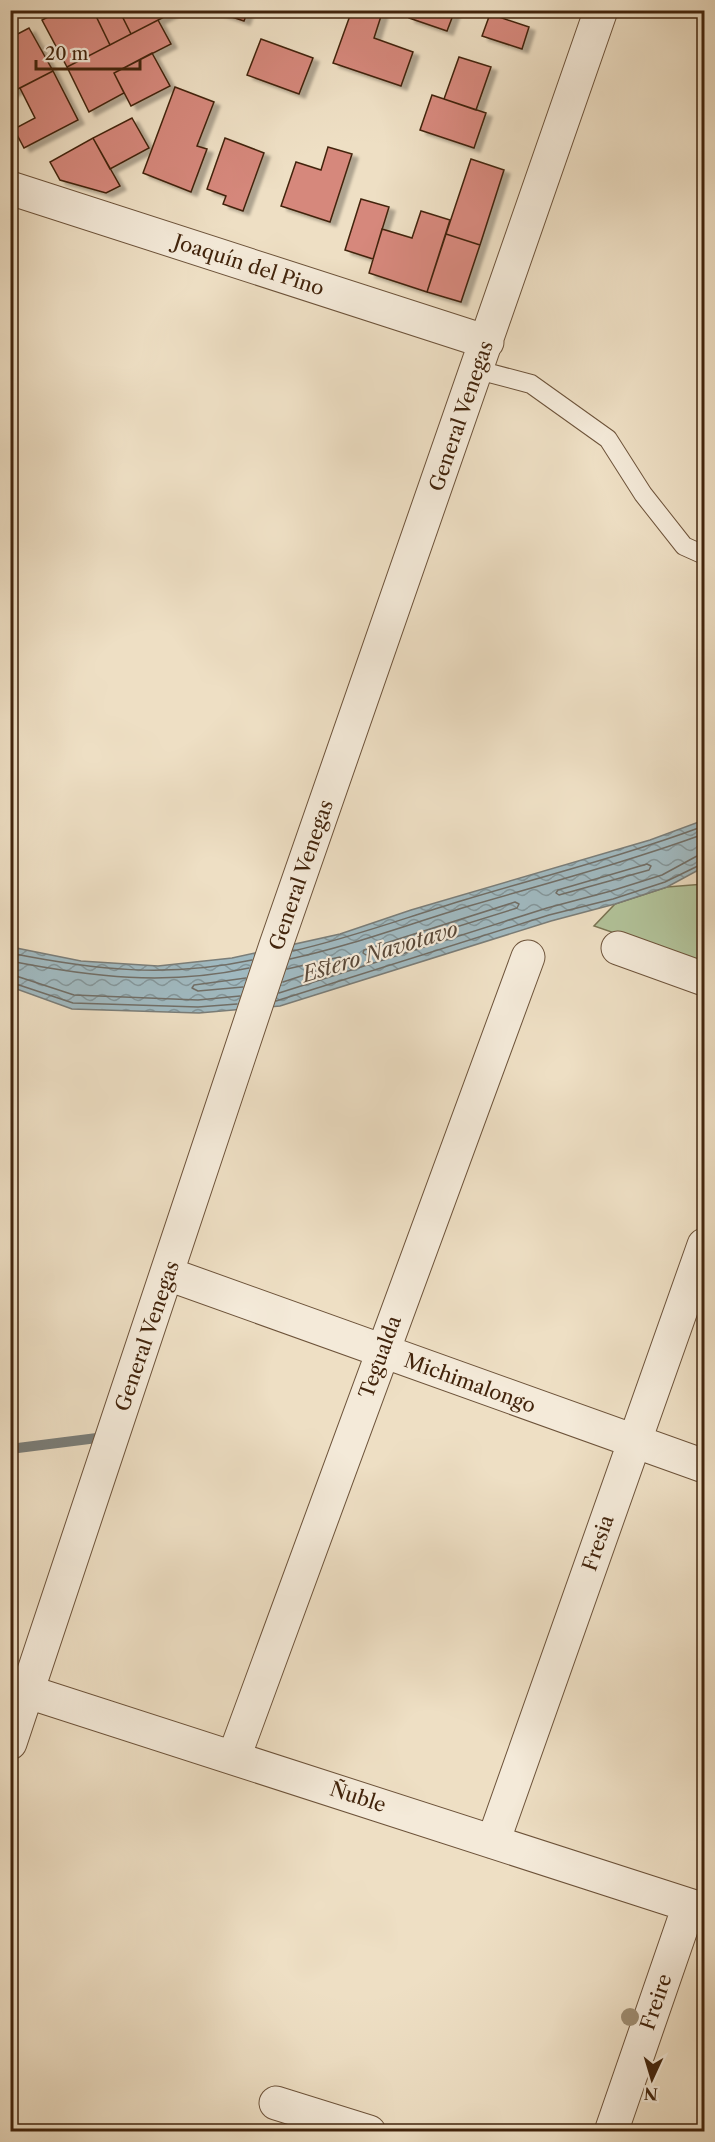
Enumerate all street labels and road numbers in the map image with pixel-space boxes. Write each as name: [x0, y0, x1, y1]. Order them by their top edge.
street label: Joaquín del Pino: [168, 228, 327, 301]
street label: General Venegas: [424, 338, 498, 494]
street label: General Venegas: [264, 797, 338, 953]
street label: General Venegas: [110, 1258, 184, 1414]
street label: Tegualda: [354, 1312, 406, 1402]
street label: Michimalongo: [401, 1348, 539, 1418]
street label: Fresia: [577, 1511, 619, 1574]
street label: Ñuble: [327, 1776, 389, 1817]
street label: Freire: [635, 1971, 677, 2033]

